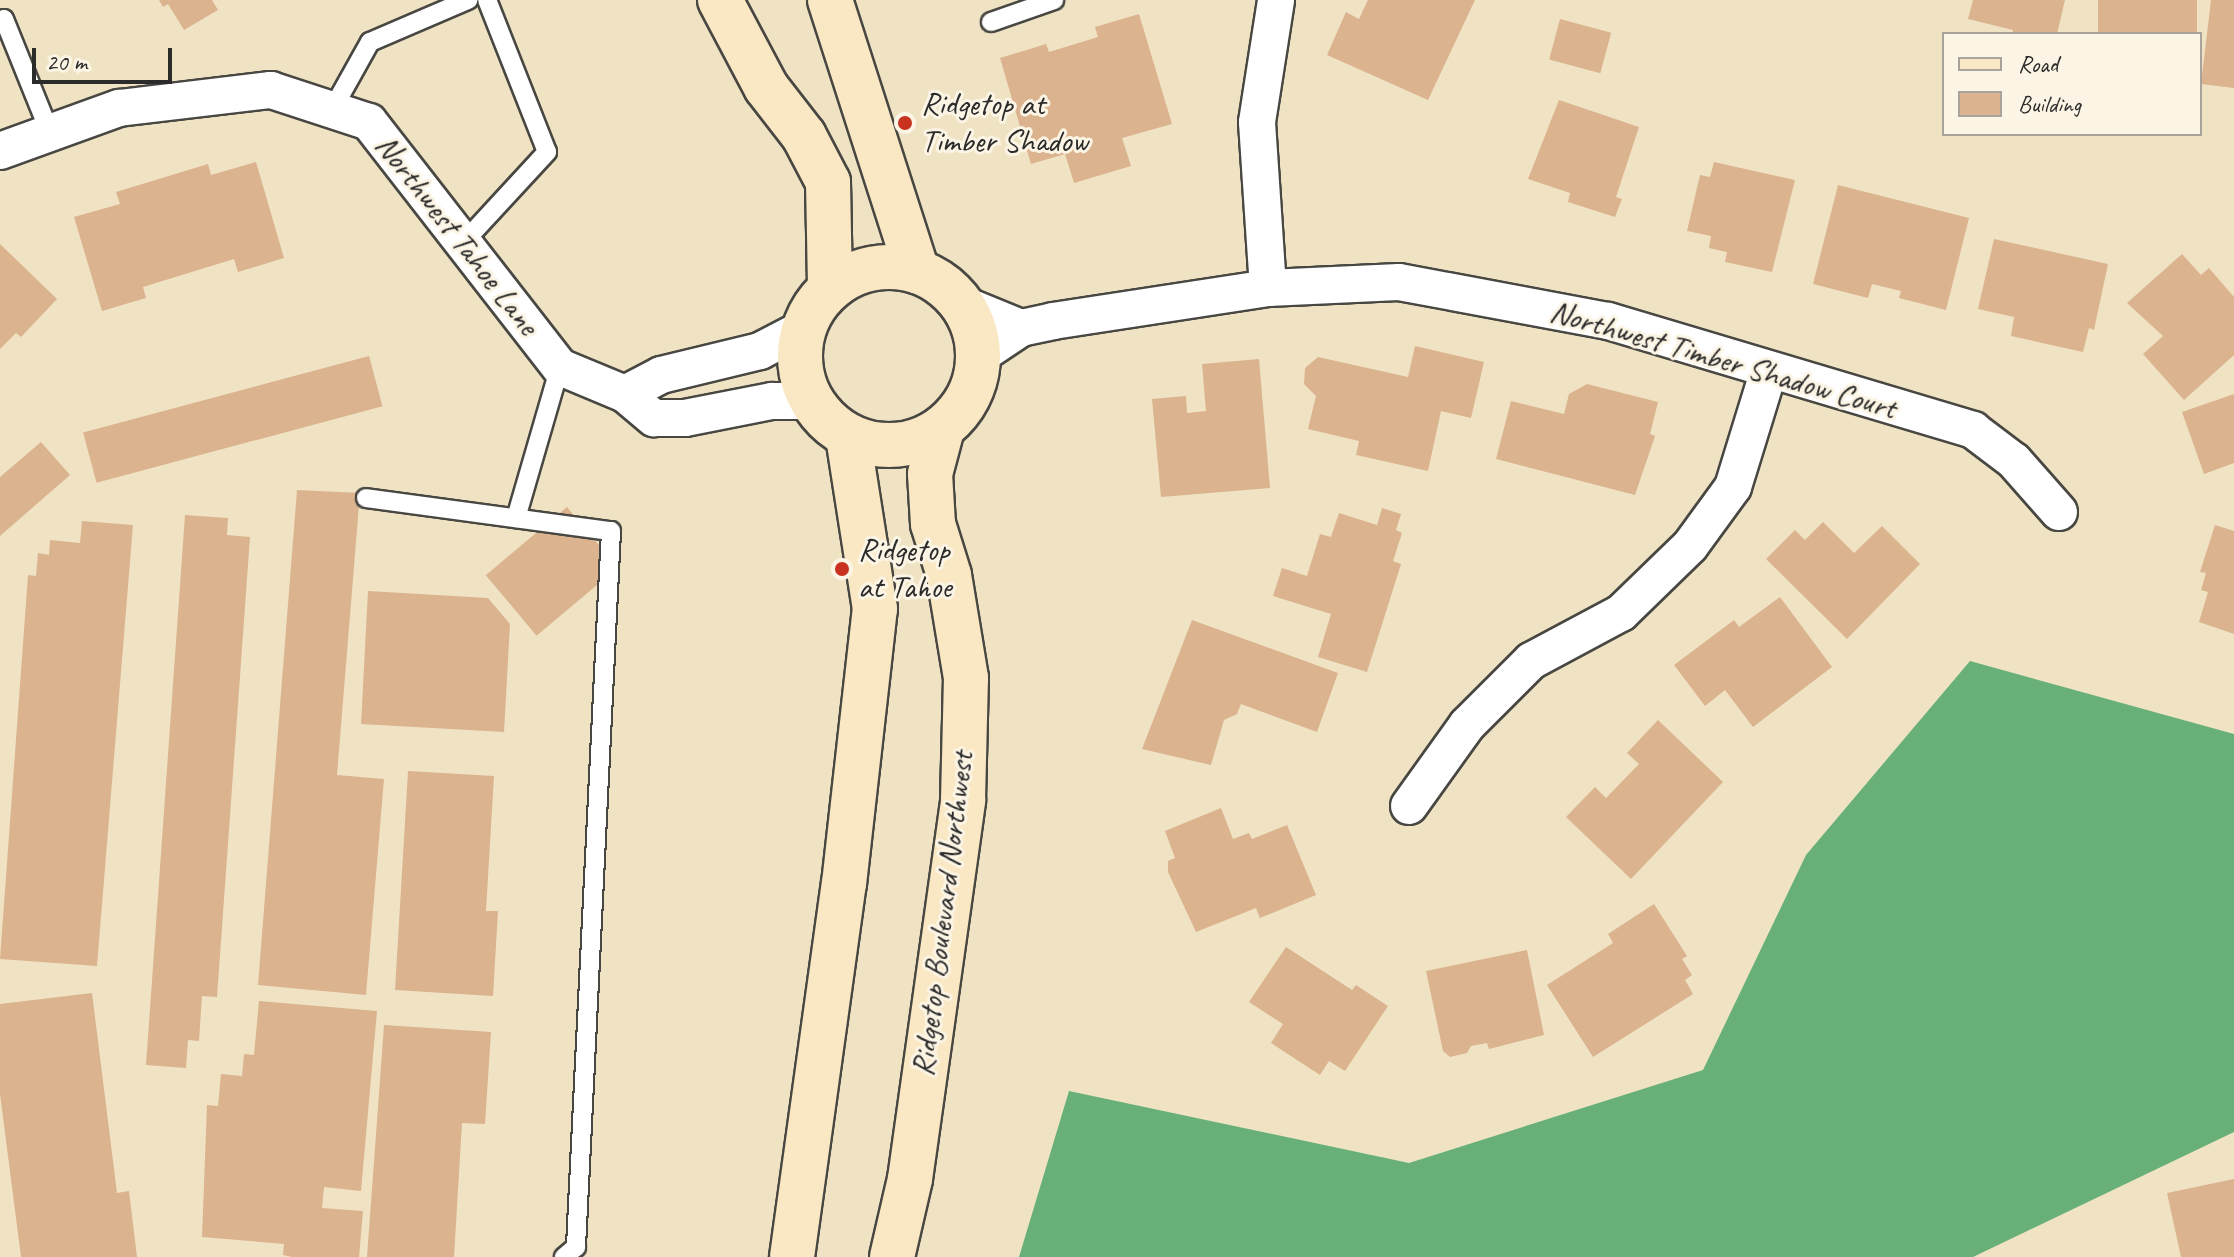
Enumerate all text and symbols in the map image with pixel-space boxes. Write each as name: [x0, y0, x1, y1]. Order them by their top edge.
scale bar: [36, 32, 176, 82]
legend: [1942, 32, 2202, 136]
text: 20 m: [46, 47, 87, 77]
text: Road: [2018, 49, 2058, 79]
place label: Ridgetop at Timber Shadow: [921, 86, 1089, 161]
text: Building: [2018, 89, 2081, 119]
marker: Ridgetop at Timber Shadow: [896, 114, 914, 132]
street label: Northwest Tahoe Lane: [366, 126, 548, 344]
street label: Northwest Timber Shadow Court: [1545, 292, 1901, 428]
place label: Ridgetop at Tahoe: [858, 532, 953, 607]
marker: Ridgetop at Tahoe: [833, 560, 851, 578]
street label: Ridgetop Boulevard Northwest: [904, 749, 982, 1079]

